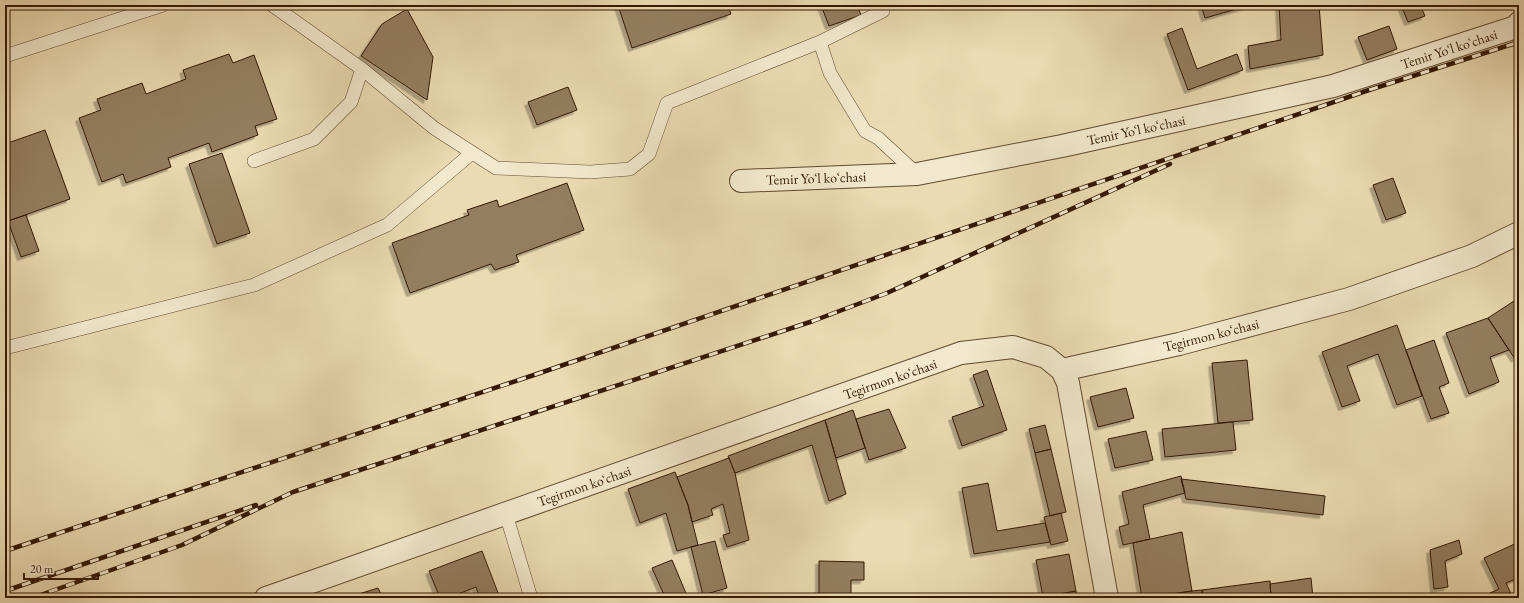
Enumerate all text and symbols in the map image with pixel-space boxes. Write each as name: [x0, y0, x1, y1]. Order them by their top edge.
street label: Temir Yoʻl koʻchasi: [1398, 25, 1500, 73]
street label: Temir Yoʻl koʻchasi: [1085, 111, 1188, 149]
street label: Temir Yoʻl koʻchasi: [765, 167, 867, 189]
street label: Tegirmon koʻchasi: [1161, 314, 1261, 356]
street label: Tegirmon koʻchasi: [841, 354, 940, 404]
street label: Tegirmon koʻchasi: [535, 461, 634, 511]
scale bar: [24, 555, 98, 581]
text: 20 m: [30, 561, 54, 577]

